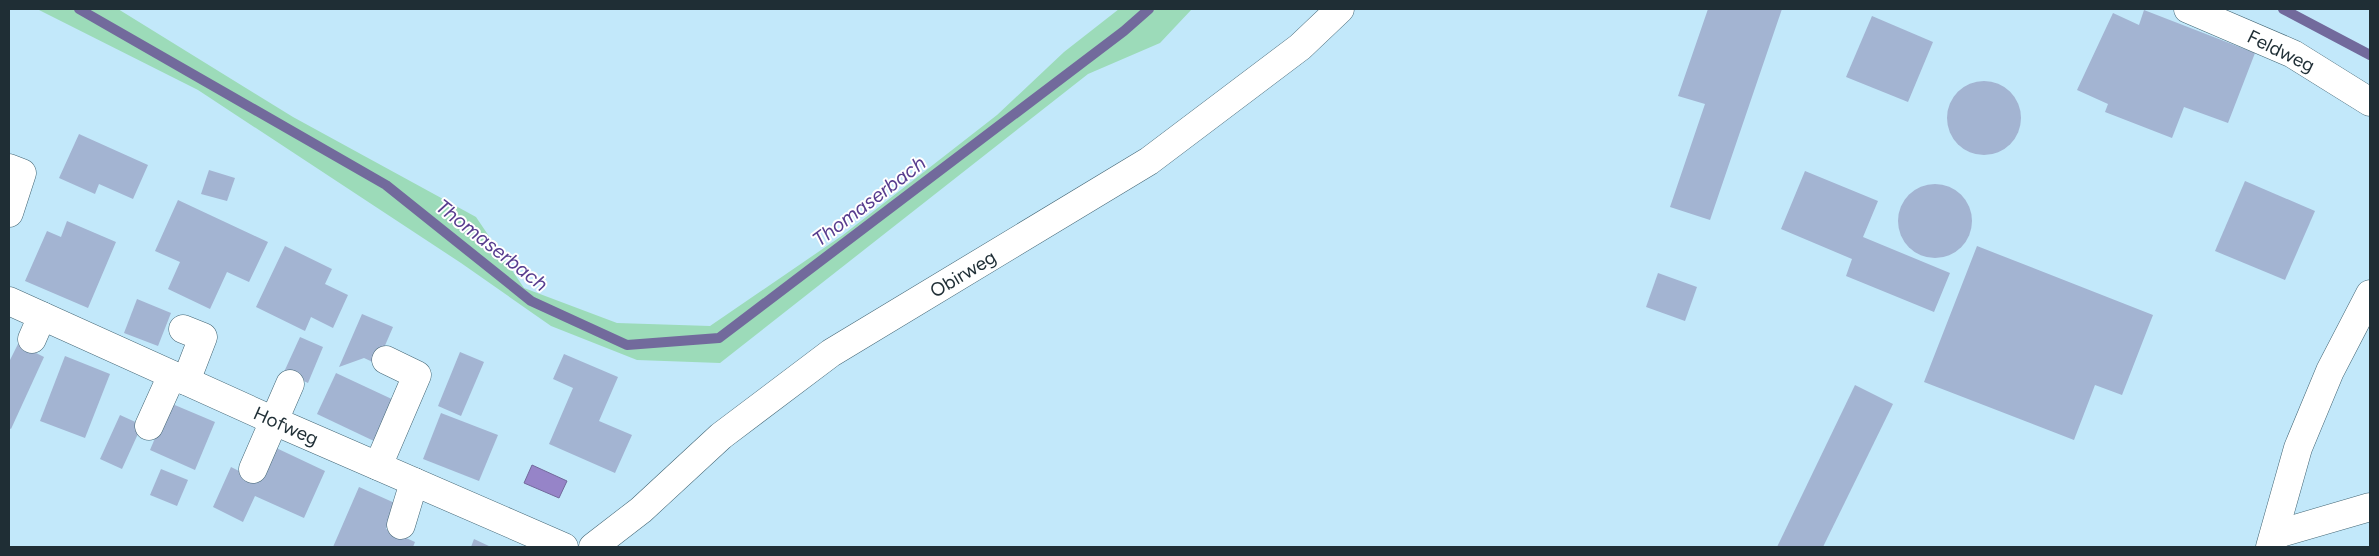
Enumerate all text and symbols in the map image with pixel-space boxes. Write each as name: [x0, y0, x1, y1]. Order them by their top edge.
street label: Feldweg: [2244, 25, 2318, 77]
water label: Thomaserbach: [808, 151, 930, 251]
water label: Thomaserbach: [431, 194, 553, 296]
street label: Obirweg: [926, 245, 1000, 303]
street label: Hofweg: [250, 402, 322, 450]

